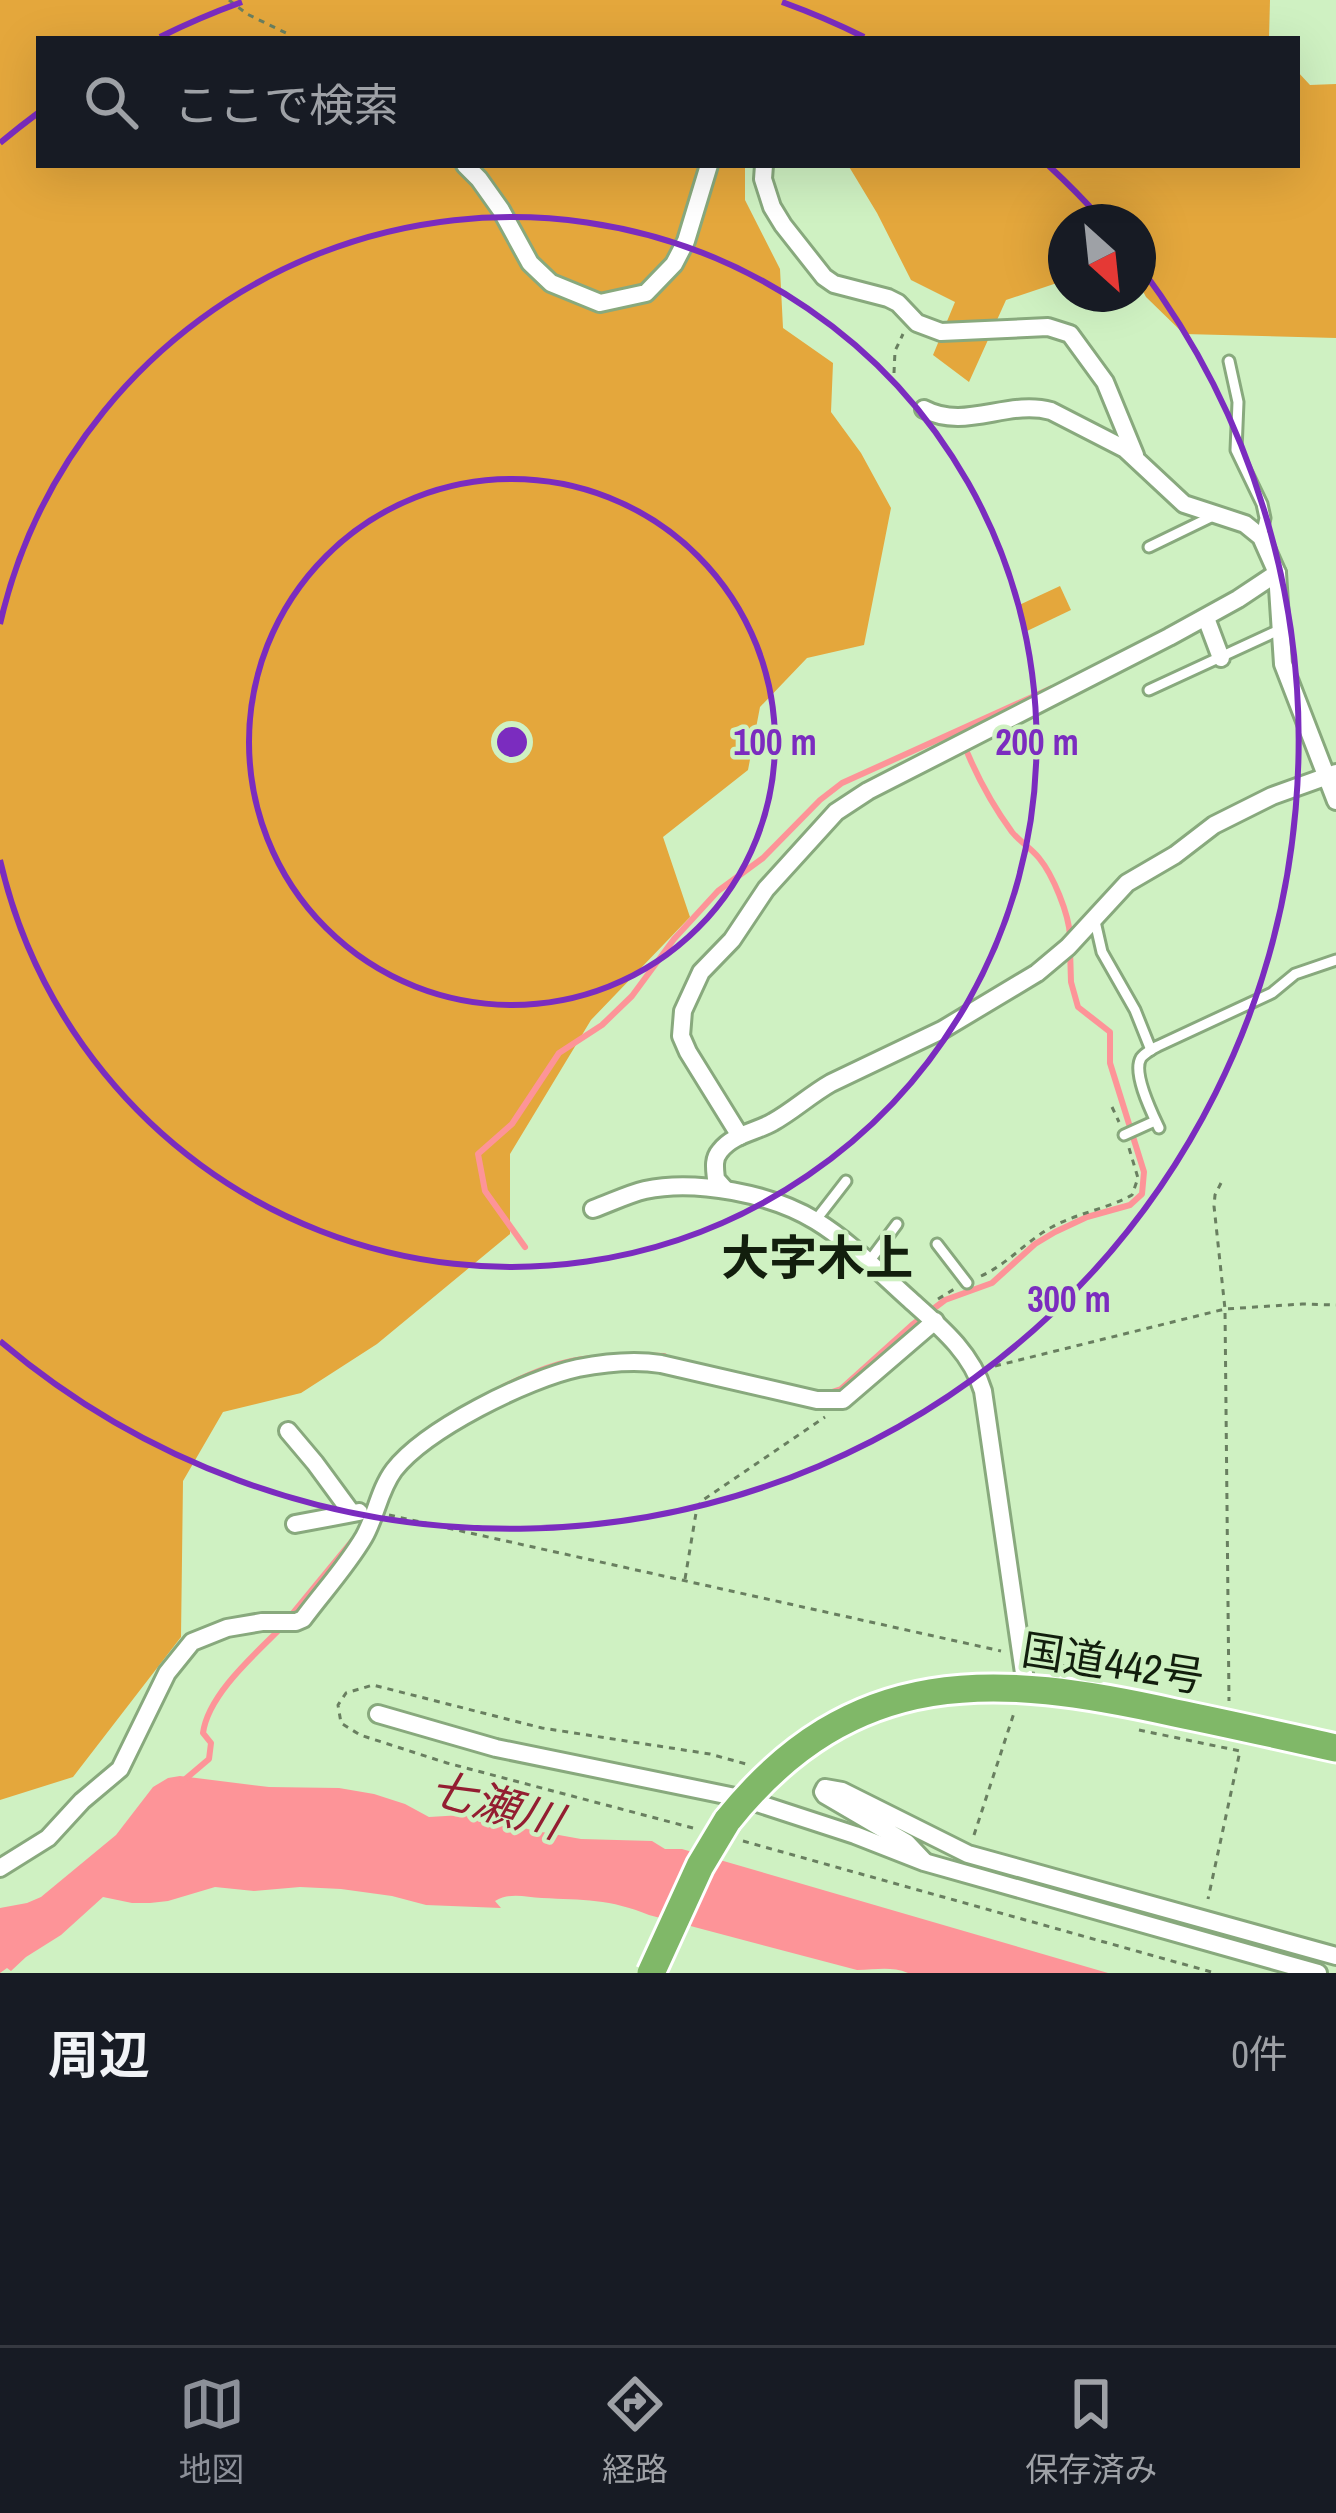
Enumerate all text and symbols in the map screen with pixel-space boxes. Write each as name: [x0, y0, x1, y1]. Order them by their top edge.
search box: [36, 36, 1300, 168]
icon: search: [78, 69, 144, 135]
text: ここで検索: [174, 74, 399, 135]
north arrow: [1048, 204, 1156, 312]
text: 100 m: [733, 718, 817, 766]
text: 200 m: [995, 718, 1079, 766]
centre of rings: [491, 721, 533, 763]
district label: 大字木上: [721, 1225, 913, 1290]
text: 300 m: [1027, 1275, 1111, 1323]
street label: 国道442号: [1018, 1621, 1208, 1705]
water label: 七瀬川: [423, 1756, 573, 1853]
text: 周辺: [48, 2020, 150, 2089]
text: 0件: [1231, 2028, 1288, 2080]
tab: 地図: [179, 2371, 245, 2491]
tab: 経路: [602, 2371, 668, 2491]
tab: 保存済み: [1025, 2371, 1157, 2491]

